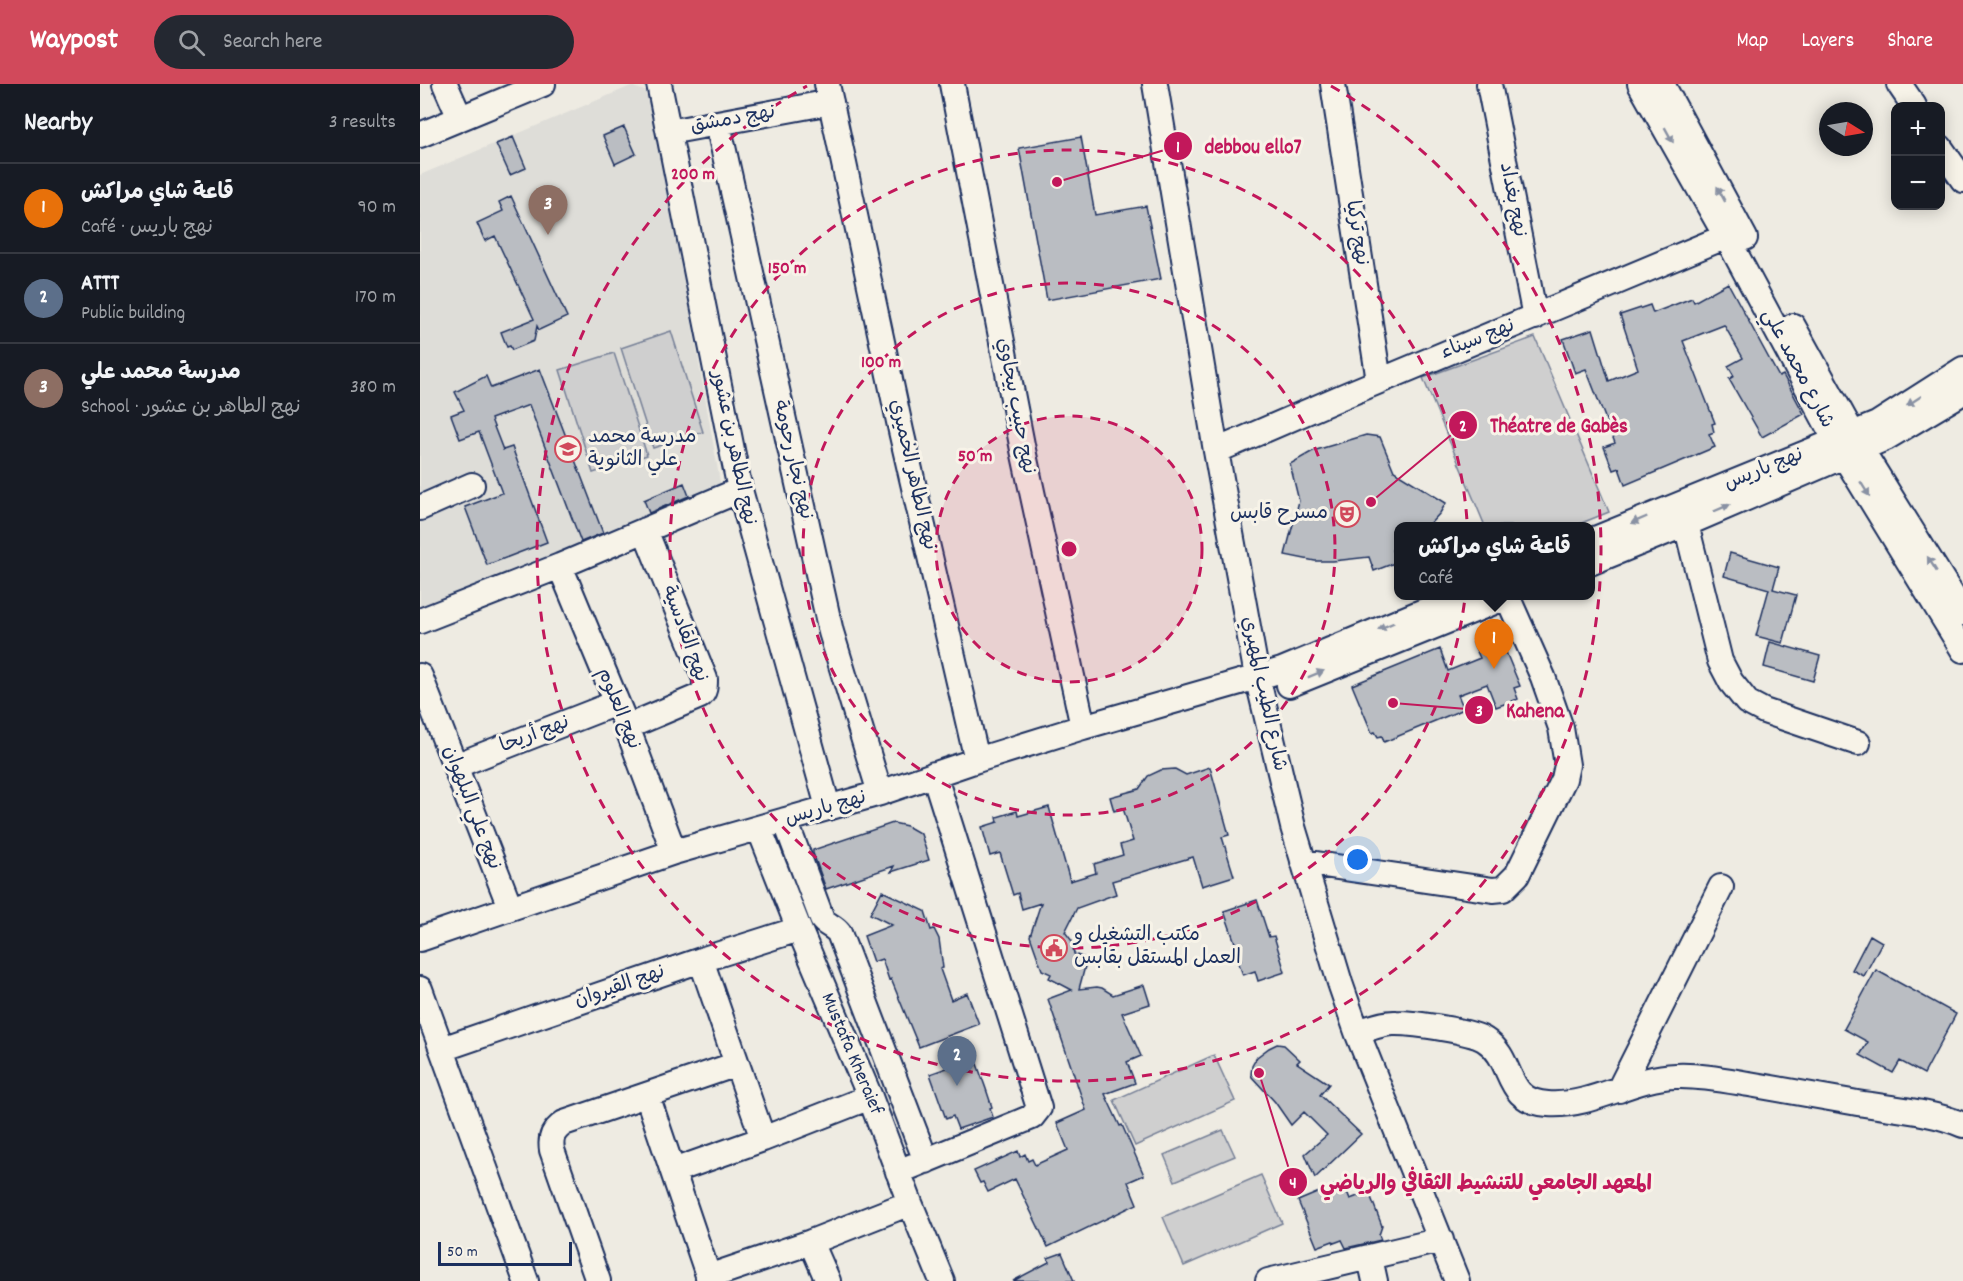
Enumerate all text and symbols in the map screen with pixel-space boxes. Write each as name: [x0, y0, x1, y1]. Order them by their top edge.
search box: [154, 15, 574, 69]
text: Waypost: [30, 22, 118, 62]
icon: search: [175, 26, 208, 59]
text: Search here: [223, 27, 322, 58]
text: Map: [1737, 27, 1768, 57]
text: Layers: [1801, 27, 1854, 57]
text: Share: [1887, 27, 1933, 57]
street label: نهج دمشق: [688, 99, 778, 141]
north arrow: [1819, 102, 1873, 156]
map controls: [1891, 102, 1945, 210]
button: +: [1891, 102, 1945, 156]
text: Nearby: [24, 105, 92, 142]
text: 3 results: [329, 109, 396, 137]
callout: debbou ello7: [1163, 126, 1314, 165]
one-way arrow: [1663, 127, 1674, 143]
text: debbou ello7: [1204, 134, 1302, 164]
text: 1: [1176, 136, 1180, 161]
button: −: [1891, 156, 1945, 210]
street label: نهج بغداد: [1491, 160, 1533, 240]
text: 200 m: [671, 163, 715, 188]
text: قاعة شاي مراكش: [81, 178, 234, 209]
one-way arrow: [1716, 185, 1726, 202]
pin: 3: [528, 186, 568, 235]
text: 1: [41, 194, 46, 222]
text: 90 m: [358, 194, 396, 222]
street label: نهج تركيا: [1337, 198, 1375, 268]
text: Café · نهج باريس: [81, 214, 213, 242]
text: 150 m: [768, 257, 806, 282]
text: ATTT: [81, 269, 119, 300]
text: 2: [39, 284, 48, 312]
text: 170 m: [355, 284, 396, 312]
text: Public building: [81, 300, 185, 328]
street label: شارع محمد علي: [1753, 304, 1840, 434]
street label: نهج سيناء: [1437, 312, 1519, 368]
street label: نهج حبيب بيجاوي: [988, 335, 1042, 477]
text: 100 m: [861, 351, 901, 376]
text: مدرسة محمد علي: [81, 358, 241, 389]
street label: نهج الطاهر بن عشور: [703, 366, 763, 528]
text: 3: [39, 374, 48, 402]
text: 380 m: [350, 374, 396, 402]
text: School · نهج الطاهر بن عشور: [81, 394, 301, 422]
one-way arrow: [1906, 395, 1922, 406]
street label: نهج الطاهر الخميري: [881, 397, 943, 553]
street label: نهج نجار رحومة: [765, 398, 819, 522]
callout: Théatre de Gabès: [1448, 405, 1640, 444]
text: Théatre de Gabès: [1490, 413, 1628, 443]
text: 2: [1459, 415, 1467, 440]
place label: مدرسة محمد علي الثانوية: [588, 424, 697, 476]
school or university icon: مدرسة محمد علي الثانوية: [553, 434, 583, 464]
street label: نهج باريس: [1720, 441, 1808, 499]
text: 50 m: [958, 445, 992, 470]
one-way arrow: [1859, 481, 1870, 497]
theatre icon: مسرح قابس: [1332, 499, 1362, 529]
place label: مسرح قابس: [1230, 500, 1328, 528]
one-way arrow: [1713, 504, 1730, 513]
one-way arrow: [1630, 515, 1648, 525]
popup: [1394, 522, 1595, 600]
text: قاعة شاي مراكش: [1418, 533, 1571, 564]
centre of rings: [1059, 539, 1079, 559]
one-way arrow: [1927, 556, 1938, 572]
text: Café: [1418, 565, 1453, 593]
street label: نهج القادسية: [654, 582, 714, 686]
street label: شارع الطيب المهيري: [1233, 614, 1293, 774]
pin: 1: [1474, 620, 1514, 669]
one-way arrow: [1377, 621, 1395, 631]
street label: نهج العلوم: [589, 664, 647, 754]
one-way arrow: [1307, 669, 1325, 678]
callout: Kahena: [1464, 690, 1576, 729]
text: Kahena: [1506, 698, 1565, 728]
text: 3: [1475, 700, 1483, 725]
street label: نهج أريحا: [496, 709, 574, 761]
street label: نهج علي البلهوان: [434, 742, 508, 874]
street label: نهج باريس: [782, 784, 870, 834]
your location: [1343, 845, 1372, 874]
place label: مكتب التشغيل و العمل المستقل بقابس: [1072, 922, 1241, 973]
public building icon: مكتب التشغيل و العمل المستقل بقابس: [1039, 933, 1069, 963]
street label: نهج القيروان: [571, 958, 669, 1016]
street label: Mustafa Kheraief: [813, 989, 890, 1120]
pin: 2: [938, 1036, 976, 1086]
callout: المعهد الجامعي للتنشيط الثقافي والرياضي: [1278, 1162, 1664, 1201]
text: المعهد الجامعي للتنشيط الثقافي والرياضي: [1320, 1166, 1652, 1201]
text: 4: [1289, 1172, 1297, 1197]
scale bar: [438, 1239, 572, 1266]
text: 50 m: [447, 1241, 478, 1264]

